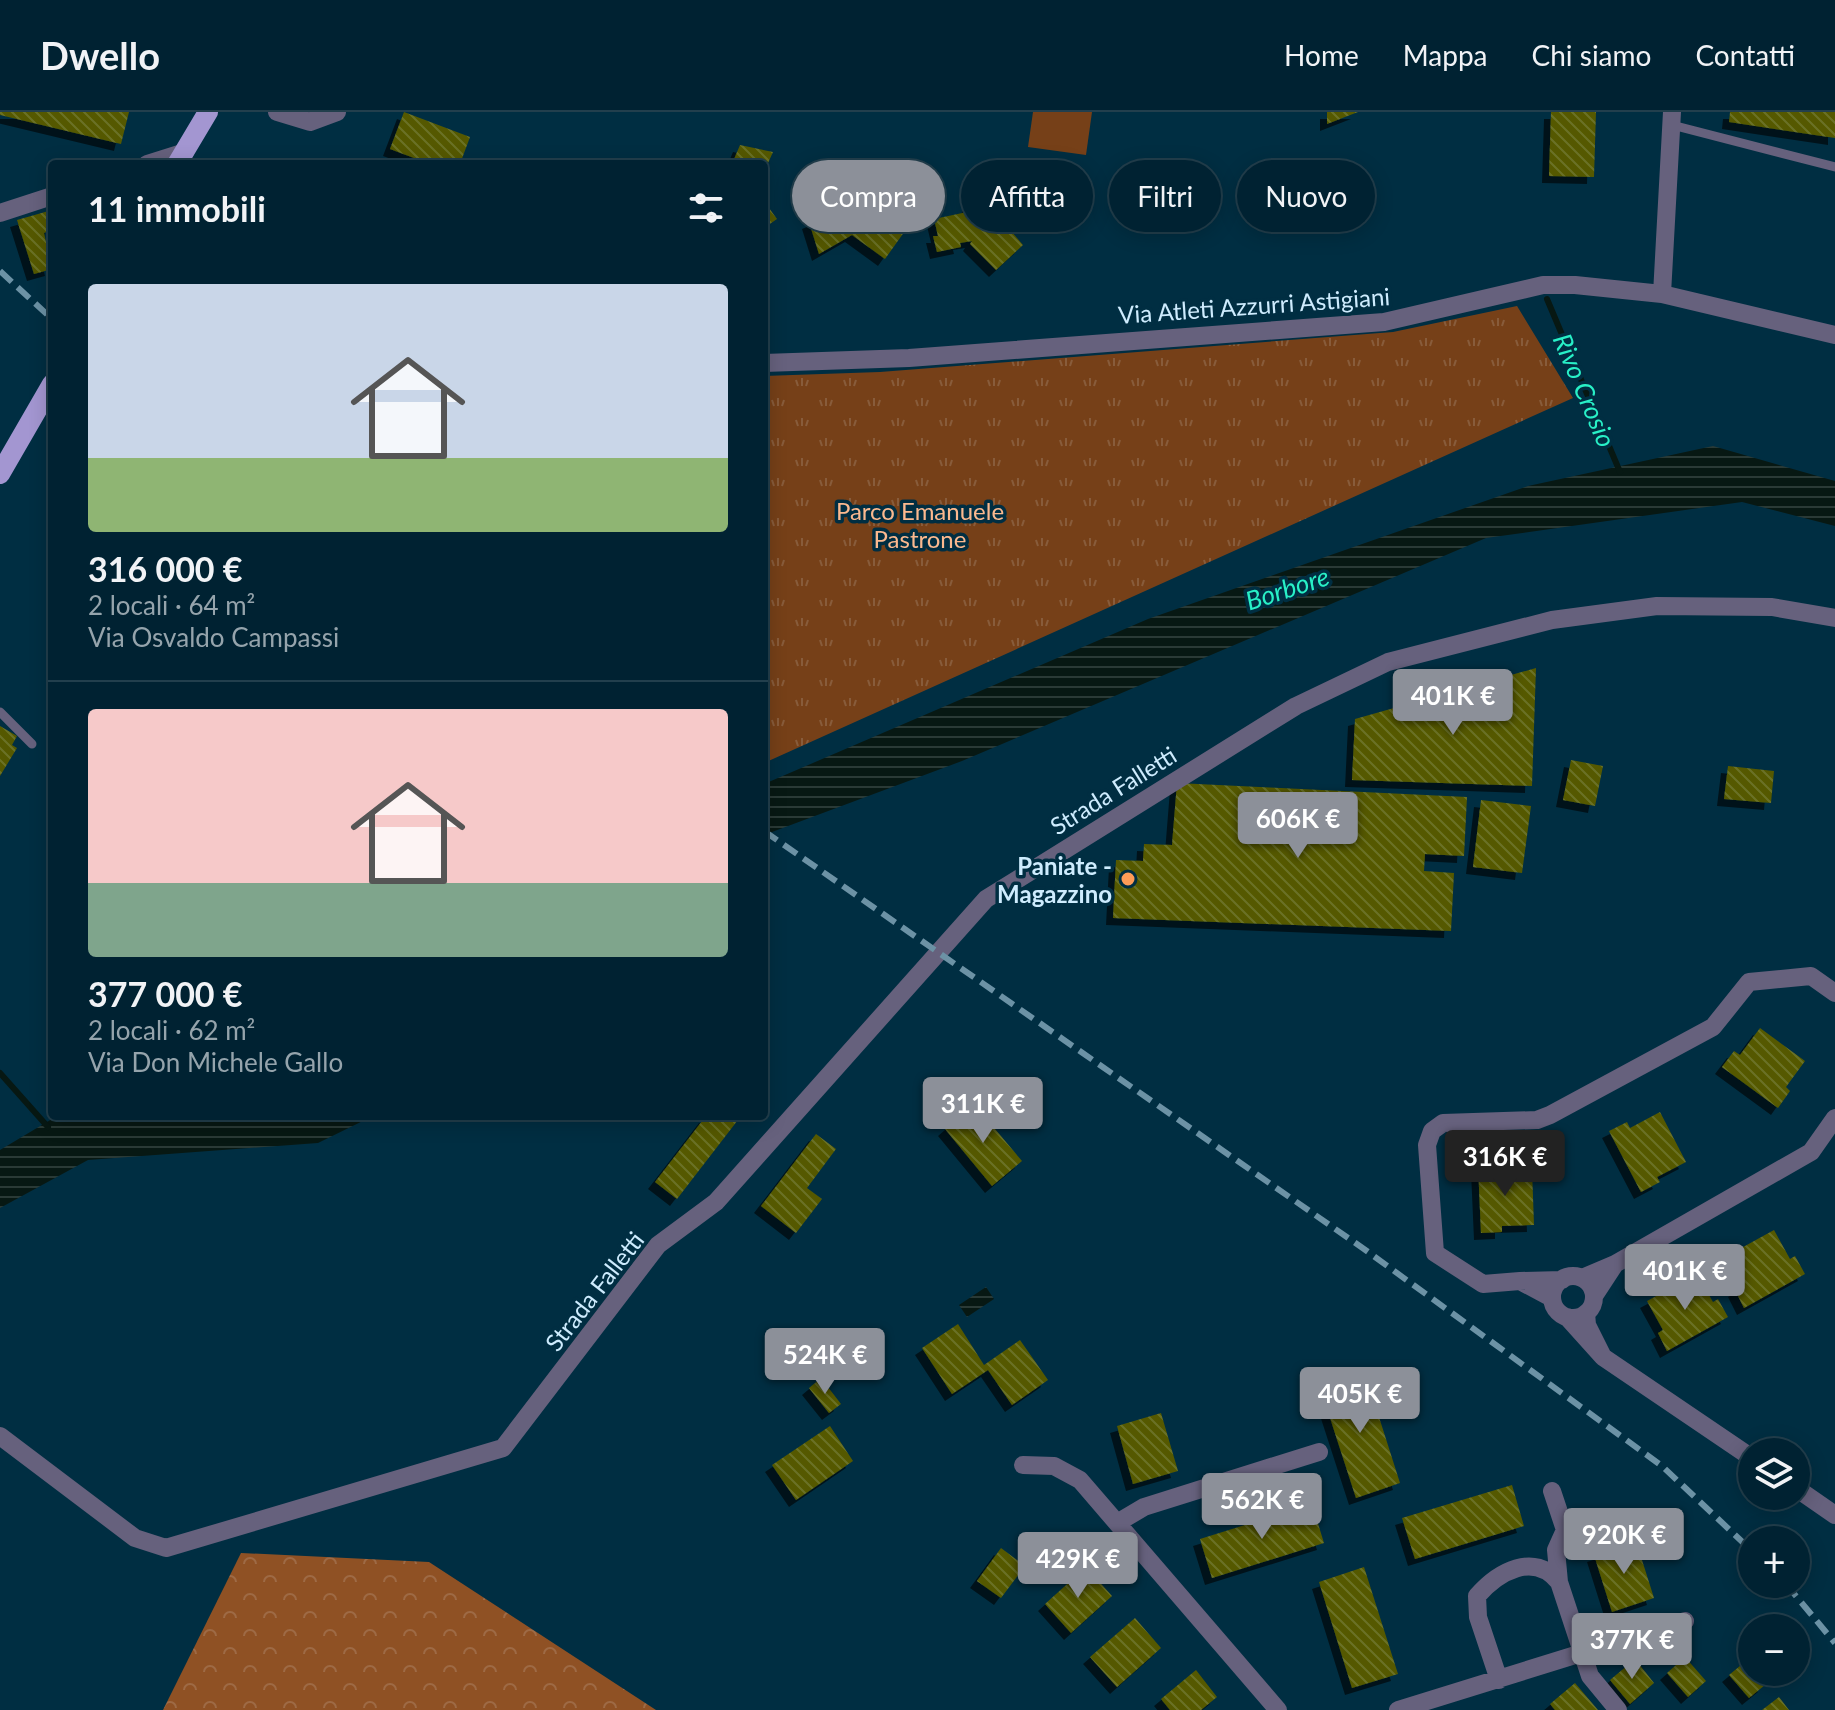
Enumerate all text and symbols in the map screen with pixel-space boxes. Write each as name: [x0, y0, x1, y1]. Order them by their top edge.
text: Dwello: [40, 32, 160, 78]
text: Home: [1284, 38, 1359, 72]
text: Mappa: [1403, 38, 1488, 72]
text: Chi siamo: [1532, 38, 1651, 72]
text: Contatti: [1695, 38, 1795, 72]
chip: Compra: [792, 160, 945, 232]
chip: Affitta: [961, 160, 1093, 232]
chip: Filtri: [1109, 160, 1221, 232]
chip: Nuovo: [1237, 160, 1375, 232]
icon: filters: [684, 186, 728, 230]
text: 11 immobili: [88, 188, 266, 229]
street label: Via Atleti Azzurri Astigiani: [1117, 281, 1391, 329]
water label: Rivo Crosio: [1547, 328, 1623, 452]
icon: home: [336, 336, 480, 480]
park label: Parco Emanuele Pastrone: [836, 496, 1004, 553]
text: 316 000 €: [88, 548, 243, 589]
water label: Borbore: [1241, 560, 1333, 616]
text: 2 locali · 64 m²: [88, 589, 255, 621]
text: Via Osvaldo Campassi: [88, 621, 339, 653]
pin: 401K €: [1388, 669, 1518, 737]
text: 401K €: [1411, 679, 1495, 711]
street label: Strada Falletti: [1045, 740, 1181, 840]
icon: home: [336, 761, 480, 905]
pin: 606K €: [1233, 792, 1363, 860]
text: 606K €: [1256, 802, 1340, 834]
place label: Paniate - Magazzino: [997, 851, 1112, 908]
marker: Paniate - Magazzino: [1119, 870, 1137, 888]
text: 377 000 €: [88, 973, 243, 1014]
text: 2 locali · 62 m²: [88, 1014, 255, 1046]
text: Via Don Michele Gallo: [88, 1046, 343, 1078]
pin: 311K €: [918, 1077, 1048, 1145]
text: 311K €: [941, 1087, 1025, 1119]
pin: 316K €: [1440, 1130, 1570, 1198]
text: 316K €: [1463, 1140, 1547, 1172]
street label: Strada Falletti: [539, 1226, 649, 1356]
pin: 401K €: [1620, 1244, 1750, 1312]
text: 401K €: [1643, 1254, 1727, 1286]
pin: 524K €: [760, 1328, 890, 1396]
text: 524K €: [783, 1338, 867, 1370]
pin: 405K €: [1295, 1367, 1425, 1435]
text: 405K €: [1318, 1377, 1402, 1409]
map controls: [1738, 1438, 1810, 1686]
button: layers: [1738, 1438, 1810, 1510]
pin: 562K €: [1197, 1473, 1327, 1541]
text: 562K €: [1220, 1483, 1304, 1515]
pin: 920K €: [1559, 1508, 1689, 1576]
text: 920K €: [1582, 1518, 1666, 1550]
button: +: [1738, 1526, 1810, 1598]
pin: 429K €: [1013, 1532, 1143, 1600]
text: 429K €: [1036, 1542, 1120, 1574]
pin: 377K €: [1567, 1613, 1697, 1681]
button: −: [1738, 1614, 1810, 1686]
text: 377K €: [1590, 1623, 1674, 1655]

